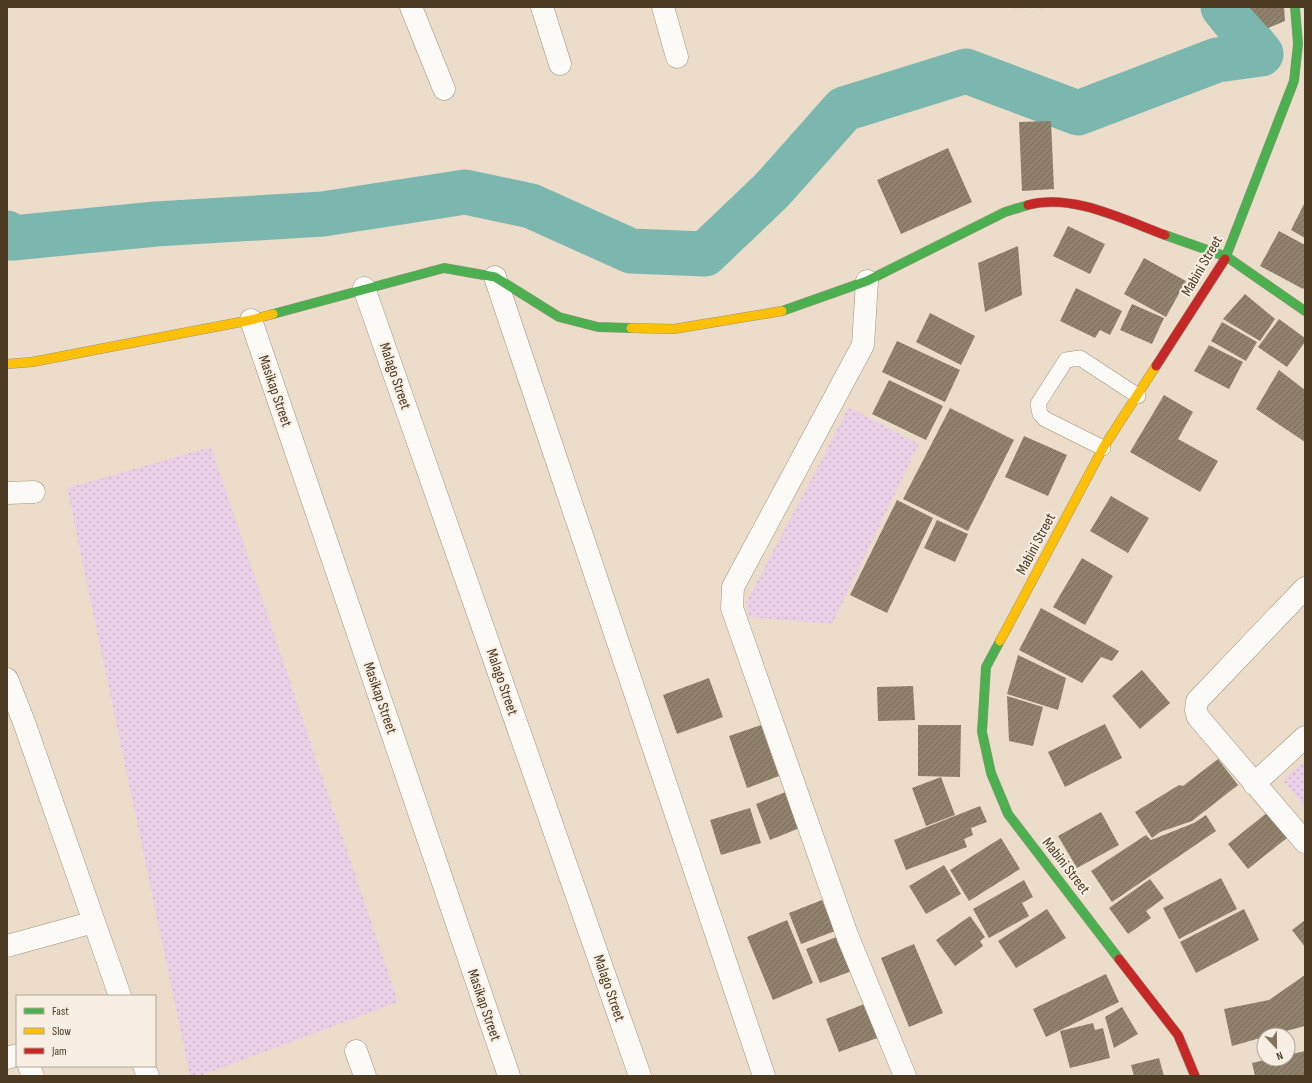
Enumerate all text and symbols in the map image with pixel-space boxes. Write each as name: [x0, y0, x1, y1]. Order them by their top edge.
street label: Mabini Street: [1177, 232, 1227, 300]
street label: Malago Street: [375, 340, 415, 412]
street label: Masikap Street: [254, 353, 296, 430]
street label: Mabini Street: [1012, 510, 1060, 578]
street label: Malago Street: [482, 646, 522, 718]
street label: Masikap Street: [359, 660, 401, 737]
street label: Mabini Street: [1038, 834, 1094, 899]
street label: Malago Street: [589, 952, 629, 1024]
street label: Masikap Street: [463, 967, 505, 1044]
legend: [16, 995, 156, 1067]
text: Fast: [52, 1004, 69, 1019]
text: Slow: [52, 1024, 71, 1039]
north arrow: [1256, 1027, 1296, 1067]
text: Jam: [51, 1044, 67, 1059]
text: N: [1274, 1049, 1285, 1063]

